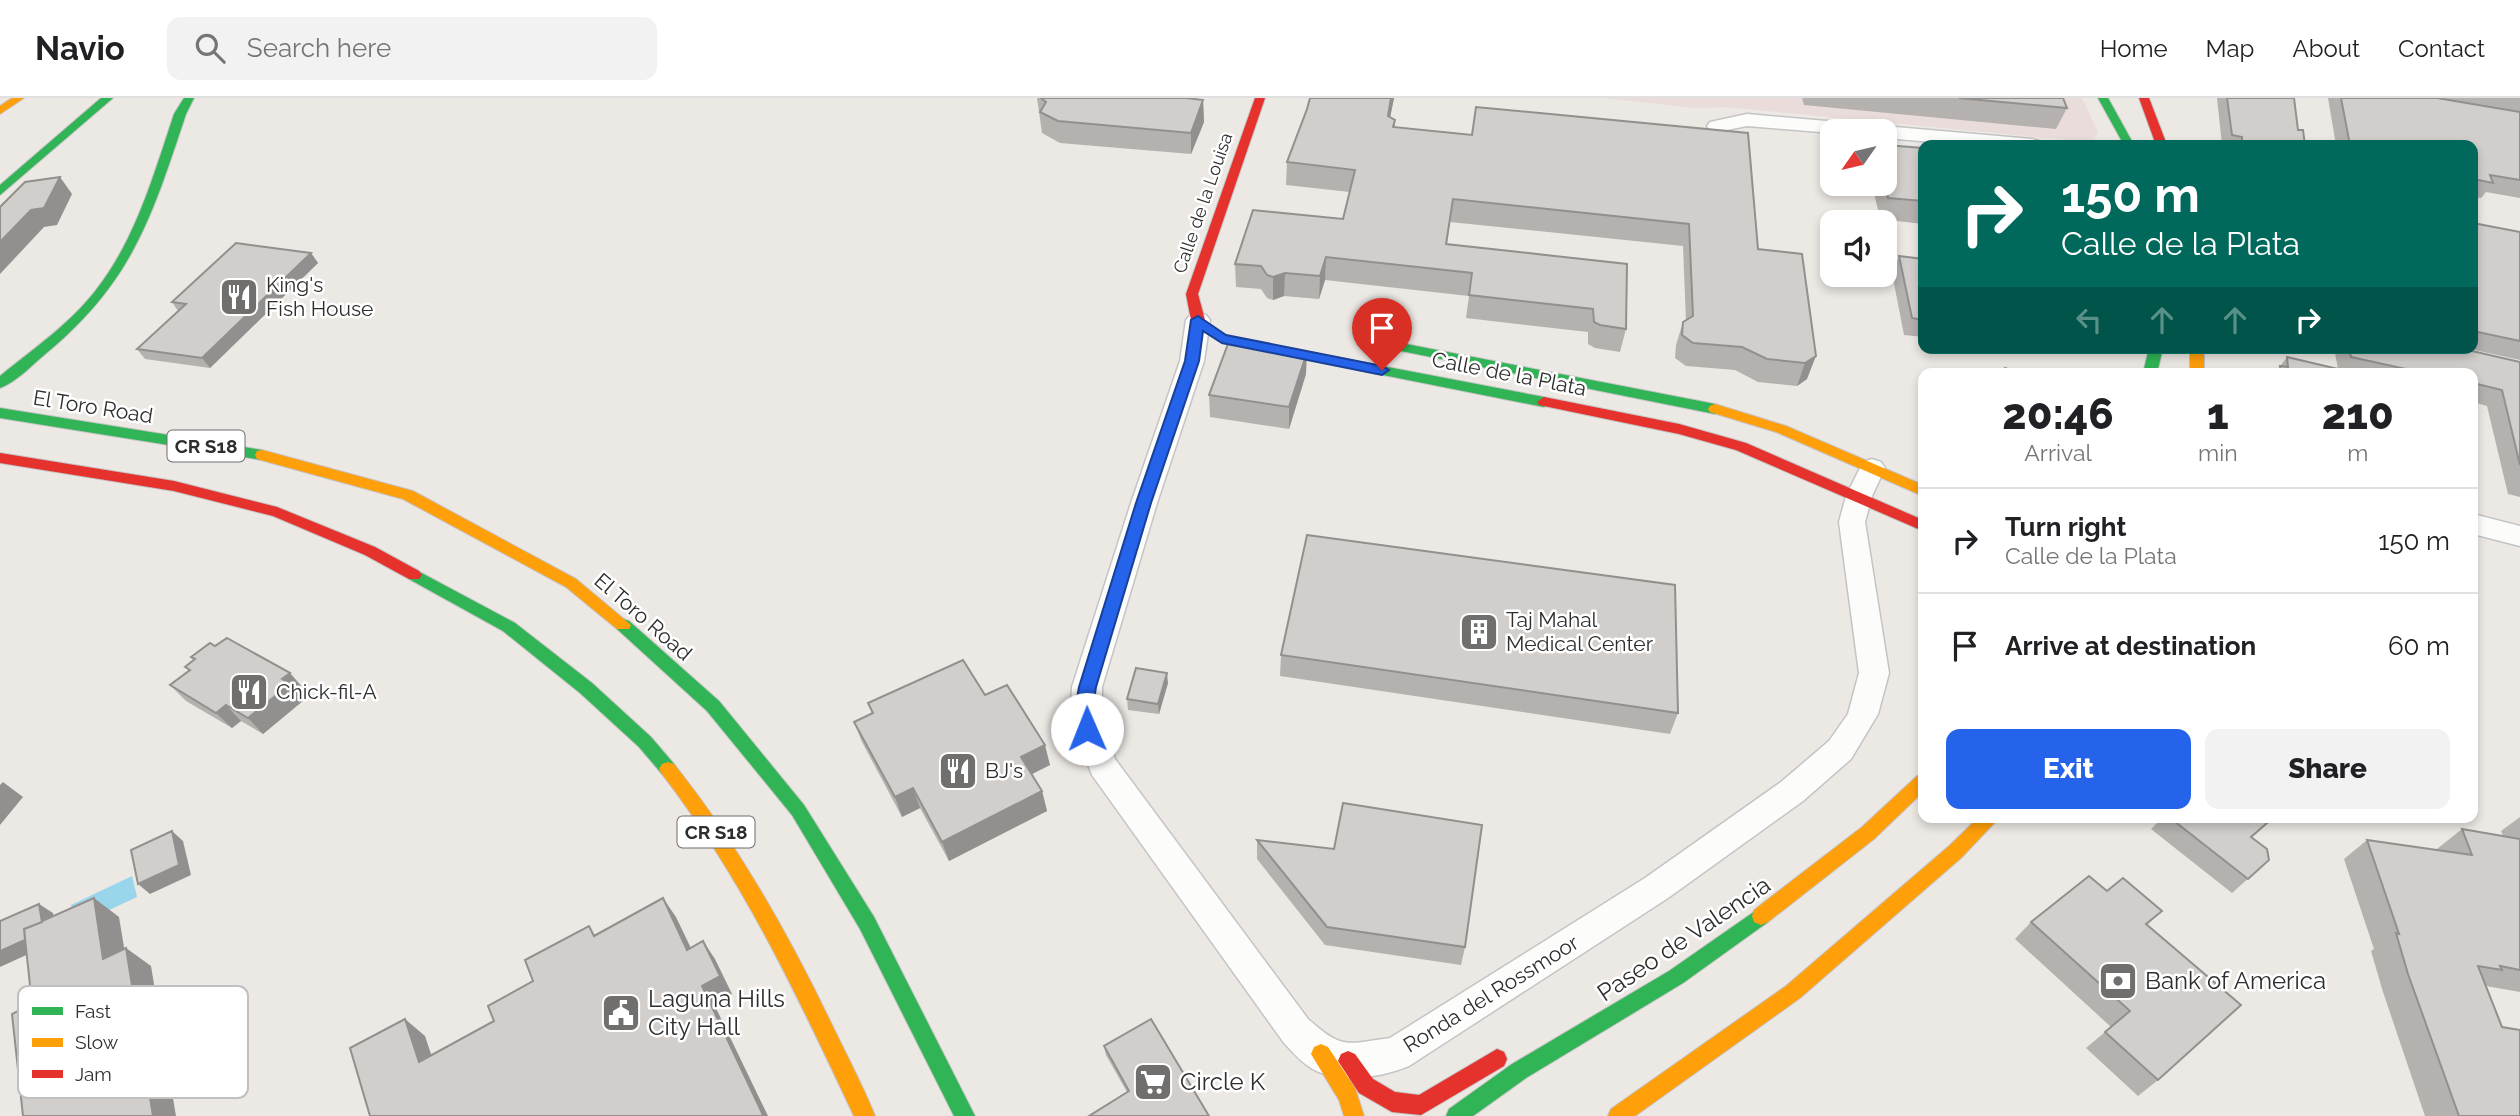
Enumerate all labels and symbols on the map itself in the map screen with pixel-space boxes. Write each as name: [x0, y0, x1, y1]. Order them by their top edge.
north arrow: [1820, 119, 1897, 196]
street label: Calle de la Louisa: [1169, 130, 1236, 276]
place label: King's Fish House: [266, 272, 373, 321]
restaurant icon: King's Fish House: [218, 276, 260, 318]
pin: [1352, 298, 1412, 370]
street label: Calle de la Plata: [1430, 346, 1588, 401]
street label: El Toro Road: [31, 385, 155, 428]
road number: CR S18: [168, 430, 244, 462]
street label: El Toro Road: [590, 568, 697, 666]
place label: Taj Mahal Medical Center: [1506, 607, 1654, 656]
building icon: Taj Mahal Medical Center: [1458, 611, 1500, 653]
restaurant icon: Chick-fil-A: [228, 671, 270, 713]
place label: Chick-fil-A: [276, 679, 377, 704]
position arrow: [1050, 692, 1124, 766]
restaurant icon: BJ's: [937, 750, 979, 792]
place label: BJ's: [985, 758, 1023, 783]
road number: CR S18: [678, 817, 754, 848]
street label: Paseo de Valencia: [1592, 870, 1776, 1007]
street label: Ronda del Rossmoor: [1399, 929, 1583, 1058]
bank icon: Bank of America: [2097, 960, 2139, 1002]
place label: Bank of America: [2145, 966, 2326, 995]
place label: Laguna Hills City Hall: [648, 984, 785, 1041]
legend: [18, 986, 248, 1098]
public building icon: Laguna Hills City Hall: [600, 992, 642, 1034]
text: Fast: [75, 1000, 111, 1022]
text: Slow: [75, 1031, 119, 1053]
supermarket icon: Circle K: [1132, 1061, 1174, 1103]
text: Jam: [75, 1063, 112, 1085]
place label: Circle K: [1180, 1067, 1266, 1096]

